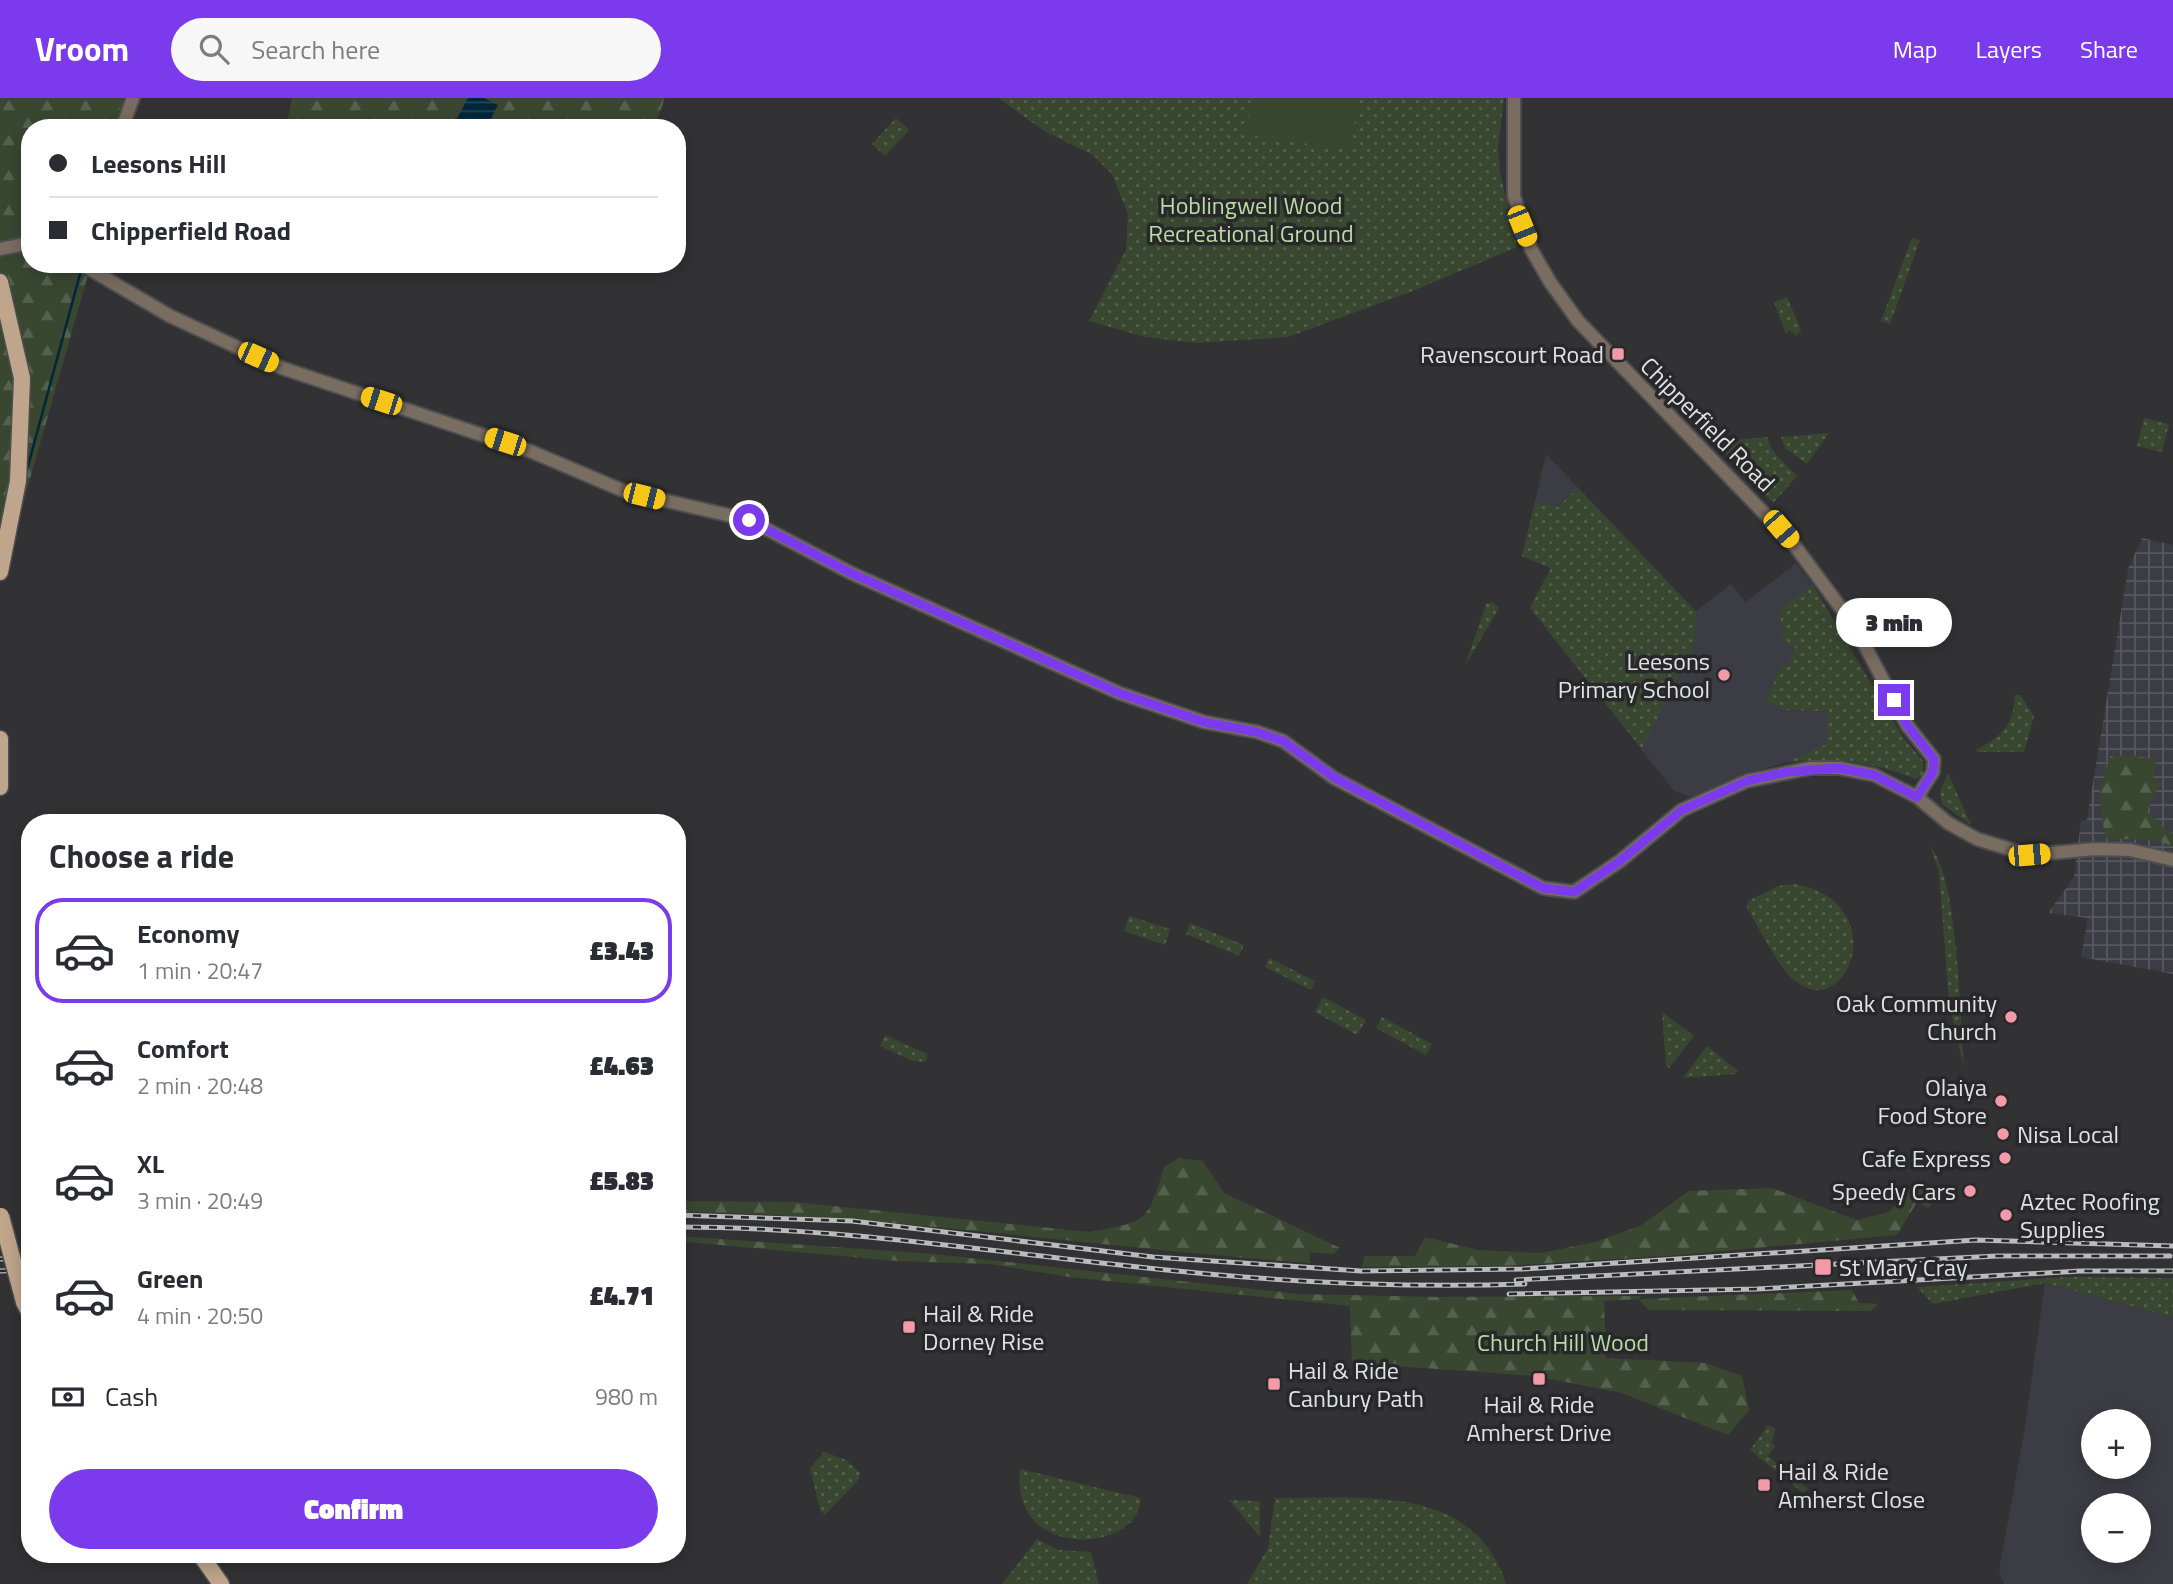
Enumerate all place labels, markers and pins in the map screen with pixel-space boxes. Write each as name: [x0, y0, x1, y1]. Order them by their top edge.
place label: Ravenscourt Road: [1420, 336, 1604, 372]
marker: Ravenscourt Road: [1610, 346, 1626, 362]
place label: Leesons Primary School: [1558, 643, 1710, 707]
marker: Leesons Primary School: [1716, 667, 1732, 683]
place label: Oak Community Church: [1836, 985, 1997, 1049]
marker: Oak Community Church: [2003, 1009, 2019, 1025]
place label: Olaiya Food Store: [1877, 1069, 1987, 1133]
marker: Olaiya Food Store: [1993, 1093, 2009, 1109]
place label: Nisa Local: [2017, 1116, 2119, 1152]
marker: Nisa Local: [1995, 1126, 2011, 1142]
place label: Cafe Express: [1862, 1140, 1991, 1176]
marker: Cafe Express: [1997, 1150, 2013, 1166]
place label: Speedy Cars: [1832, 1173, 1956, 1209]
marker: Speedy Cars: [1962, 1183, 1978, 1199]
place label: Aztec Roofing Supplies: [2020, 1183, 2160, 1247]
marker: Aztec Roofing Supplies: [1998, 1207, 2014, 1223]
place label: St Mary Cray: [1839, 1249, 1968, 1285]
marker: St Mary Cray: [1813, 1257, 1833, 1277]
place label: Hail & Ride Dorney Rise: [923, 1295, 1044, 1359]
marker: Hail & Ride Dorney Rise: [901, 1319, 917, 1335]
place label: Hail & Ride Canbury Path: [1288, 1352, 1424, 1416]
marker: Hail & Ride Amherst Drive: [1531, 1371, 1547, 1387]
marker: Hail & Ride Canbury Path: [1266, 1376, 1282, 1392]
place label: Hail & Ride Amherst Drive: [1466, 1386, 1612, 1450]
place label: Hail & Ride Amherst Close: [1778, 1453, 1925, 1517]
marker: Hail & Ride Amherst Close: [1756, 1477, 1772, 1493]

